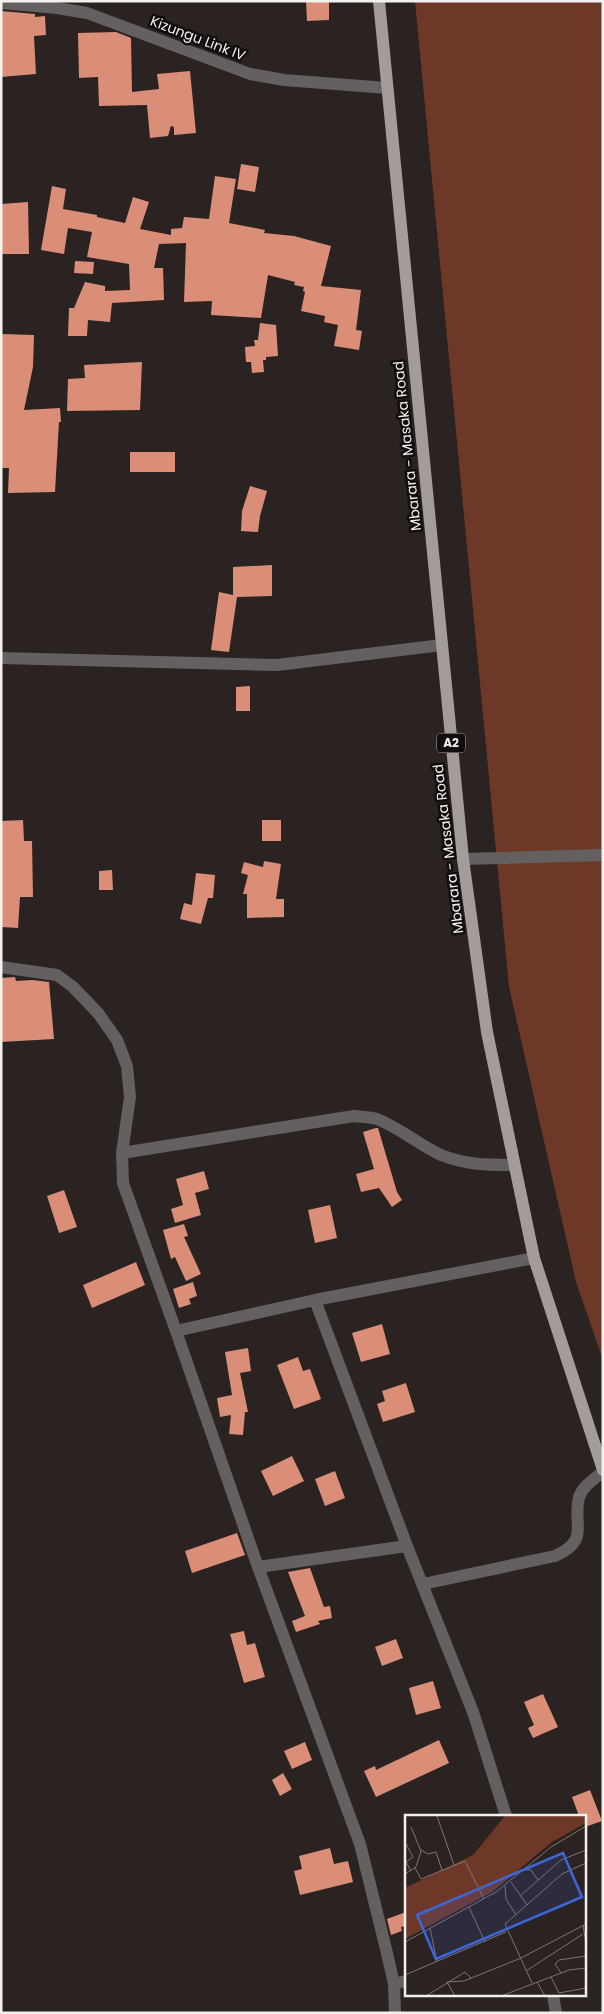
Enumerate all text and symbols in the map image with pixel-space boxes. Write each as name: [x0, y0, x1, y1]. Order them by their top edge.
street label: Kizungu Link IV: [147, 11, 249, 66]
street label: Mbarara - Masaka Road: [388, 360, 426, 532]
road number: A2: [437, 734, 465, 752]
street label: Mbarara - Masaka Road: [428, 763, 468, 935]
inset map: [405, 1815, 586, 1996]

